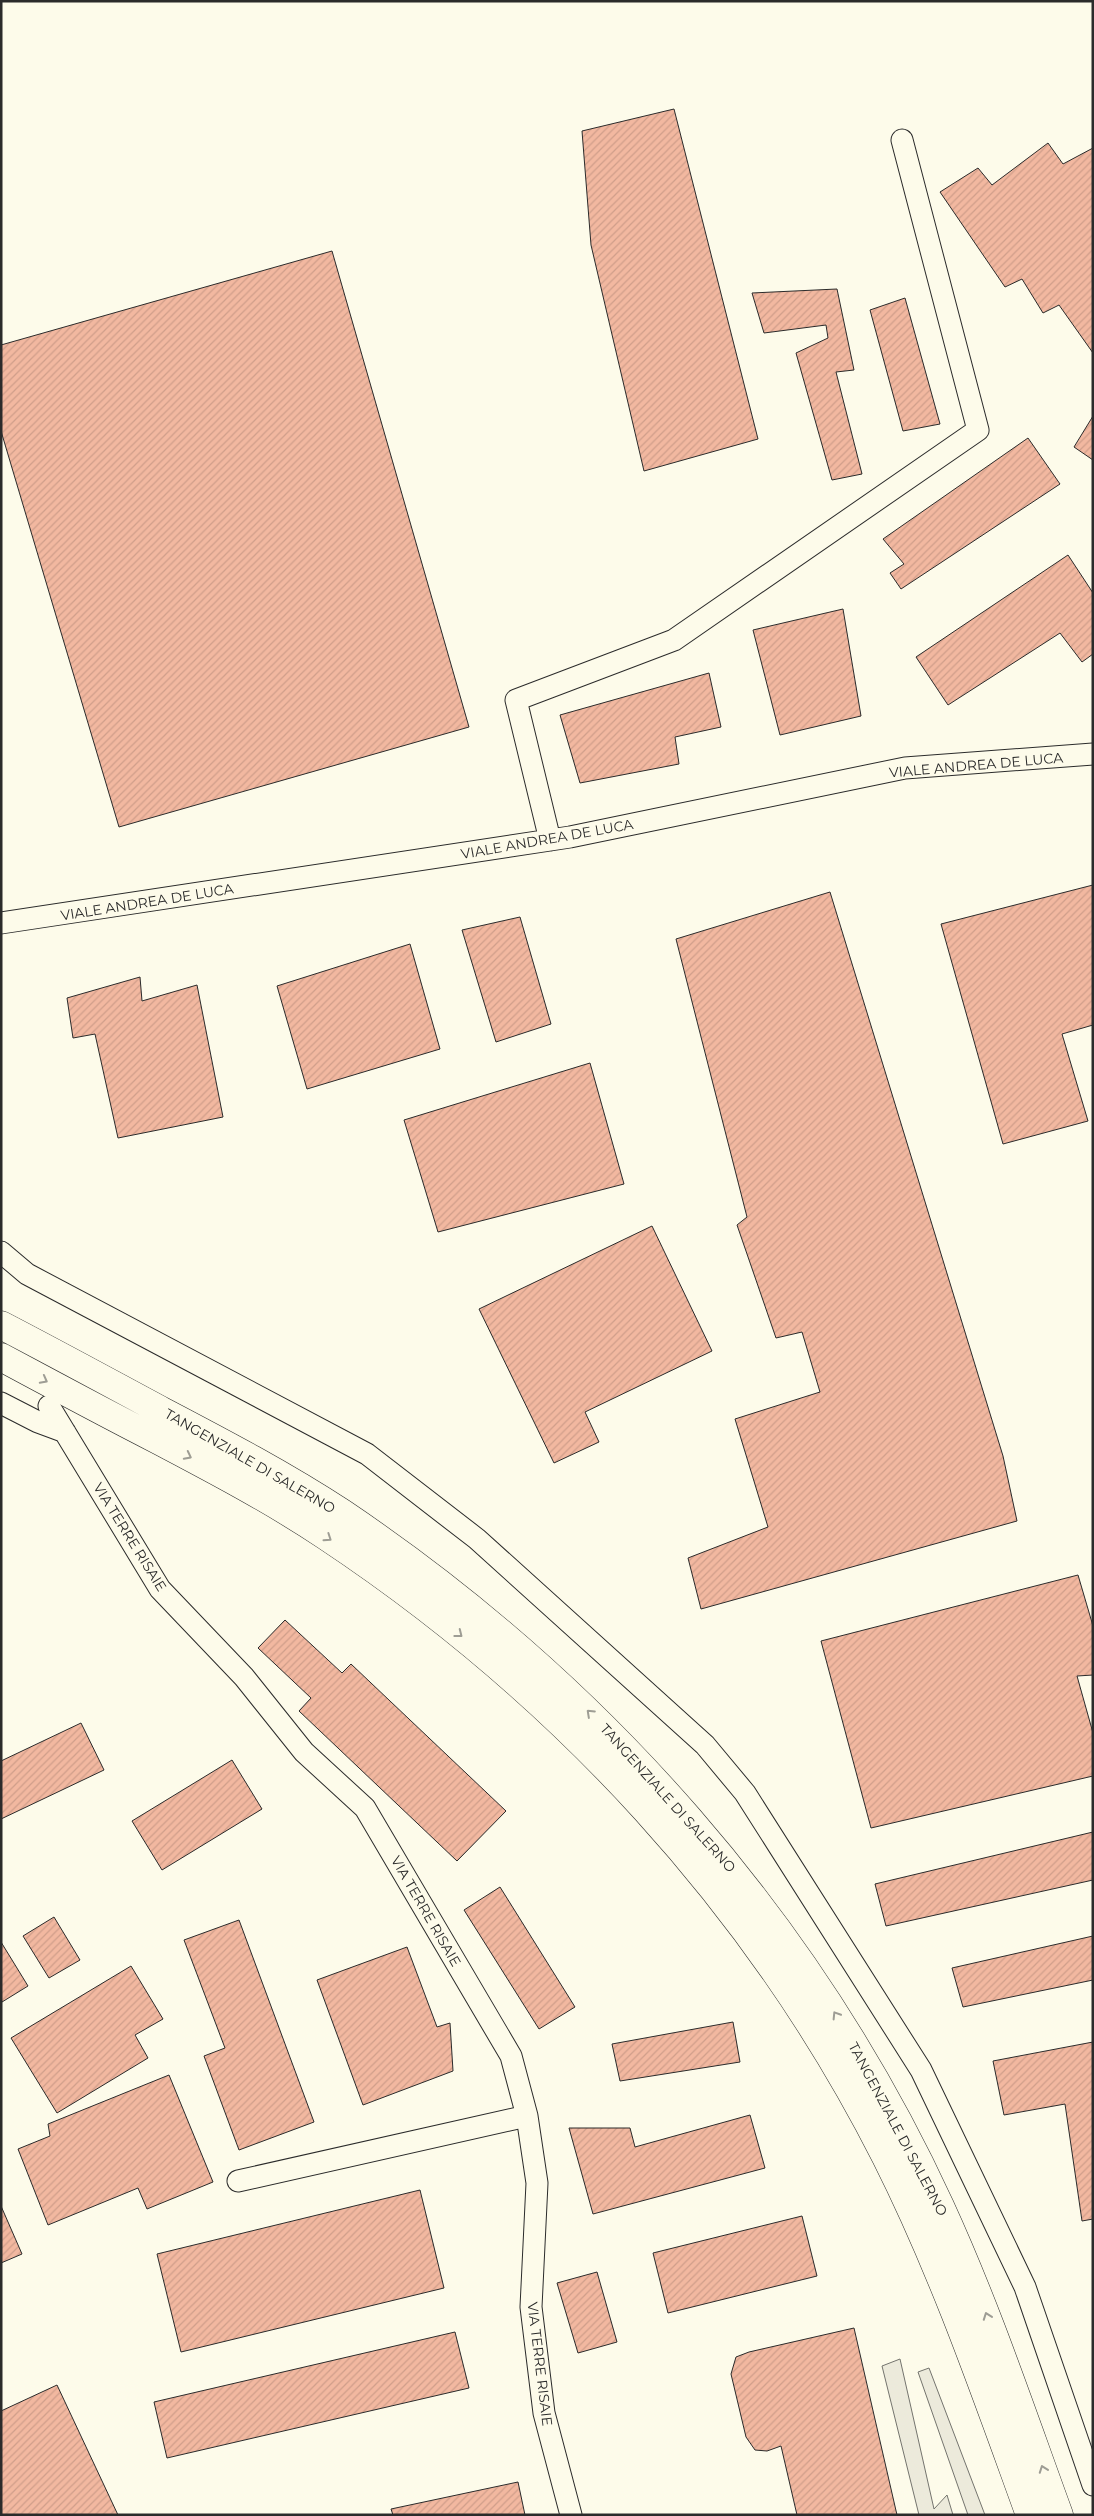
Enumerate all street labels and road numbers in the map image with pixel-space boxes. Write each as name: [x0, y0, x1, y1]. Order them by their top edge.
street label: VIALE ANDREA DE LUCA: [888, 748, 1065, 782]
street label: VIALE ANDREA DE LUCA: [459, 815, 636, 863]
street label: VIALE ANDREA DE LUCA: [59, 879, 236, 925]
street label: TANGENZIALE DI SALERNO: [161, 1405, 339, 1517]
street label: VIA TERRE RISAIE: [89, 1479, 171, 1595]
street label: TANGENZIALE DI SALERNO: [596, 1720, 740, 1876]
street label: VIA TERRE RISAIE: [387, 1852, 465, 1970]
street label: TANGENZIALE DI SALERNO: [844, 2039, 952, 2219]
street label: VIA TERRE RISAIE: [523, 2301, 557, 2427]

